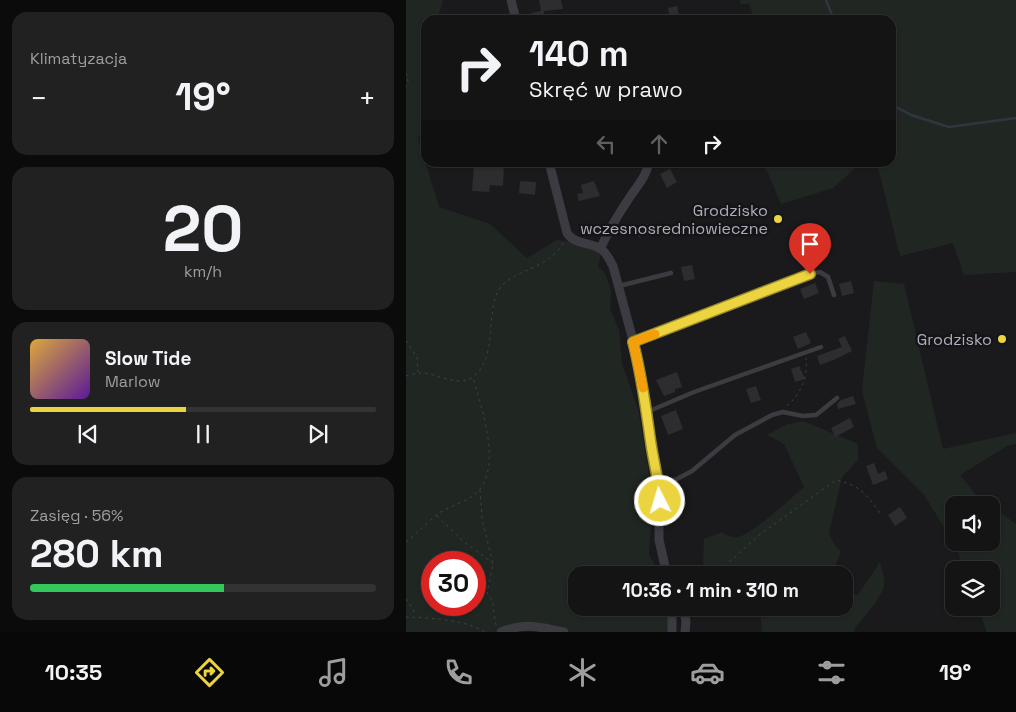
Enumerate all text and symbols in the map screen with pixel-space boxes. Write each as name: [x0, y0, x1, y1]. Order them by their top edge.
text: 140 m: [529, 32, 629, 76]
icon: right: [446, 35, 511, 100]
text: Klimatyzacja: [30, 48, 127, 69]
text: 19°: [175, 73, 231, 121]
text: Skręć w prawo: [529, 75, 683, 103]
text: −: [30, 80, 47, 116]
text: +: [359, 80, 376, 116]
icon: left: [592, 130, 620, 158]
icon: ahead: [645, 130, 673, 158]
icon: right: [698, 130, 726, 158]
text: 20: [163, 187, 243, 270]
place label: Grodzisko wczesnosredniowieczne: [580, 200, 768, 239]
marker: Grodzisko wczesnosredniowieczne: [772, 213, 784, 225]
pin: [789, 223, 831, 274]
icon: arrive: [796, 230, 824, 258]
text: km/h: [184, 261, 222, 282]
place label: Grodzisko: [917, 329, 992, 350]
marker: Grodzisko: [996, 333, 1008, 345]
text: Slow Tide: [105, 346, 191, 371]
text: Marlow: [105, 371, 161, 392]
icon: previous: [74, 420, 102, 448]
icon: pause: [189, 420, 217, 448]
icon: next: [304, 420, 332, 448]
position arrow: [633, 474, 685, 526]
map controls: [945, 496, 1000, 616]
button: sound: [945, 496, 1000, 551]
text: Zasięg · 56%: [30, 505, 123, 526]
text: 280 km: [30, 530, 164, 578]
speed limit sign: 30: [421, 551, 486, 616]
button: layers: [945, 561, 1000, 616]
text: 10:36 · 1 min · 310 m: [622, 578, 799, 603]
icon: directions: [192, 655, 227, 690]
icon: music: [316, 655, 351, 690]
icon: phone: [441, 655, 476, 690]
icon: climate: [565, 655, 600, 690]
icon: car: [690, 655, 725, 690]
icon: filters: [814, 655, 849, 690]
text: 10:35: [45, 658, 102, 686]
text: 19°: [939, 658, 971, 686]

